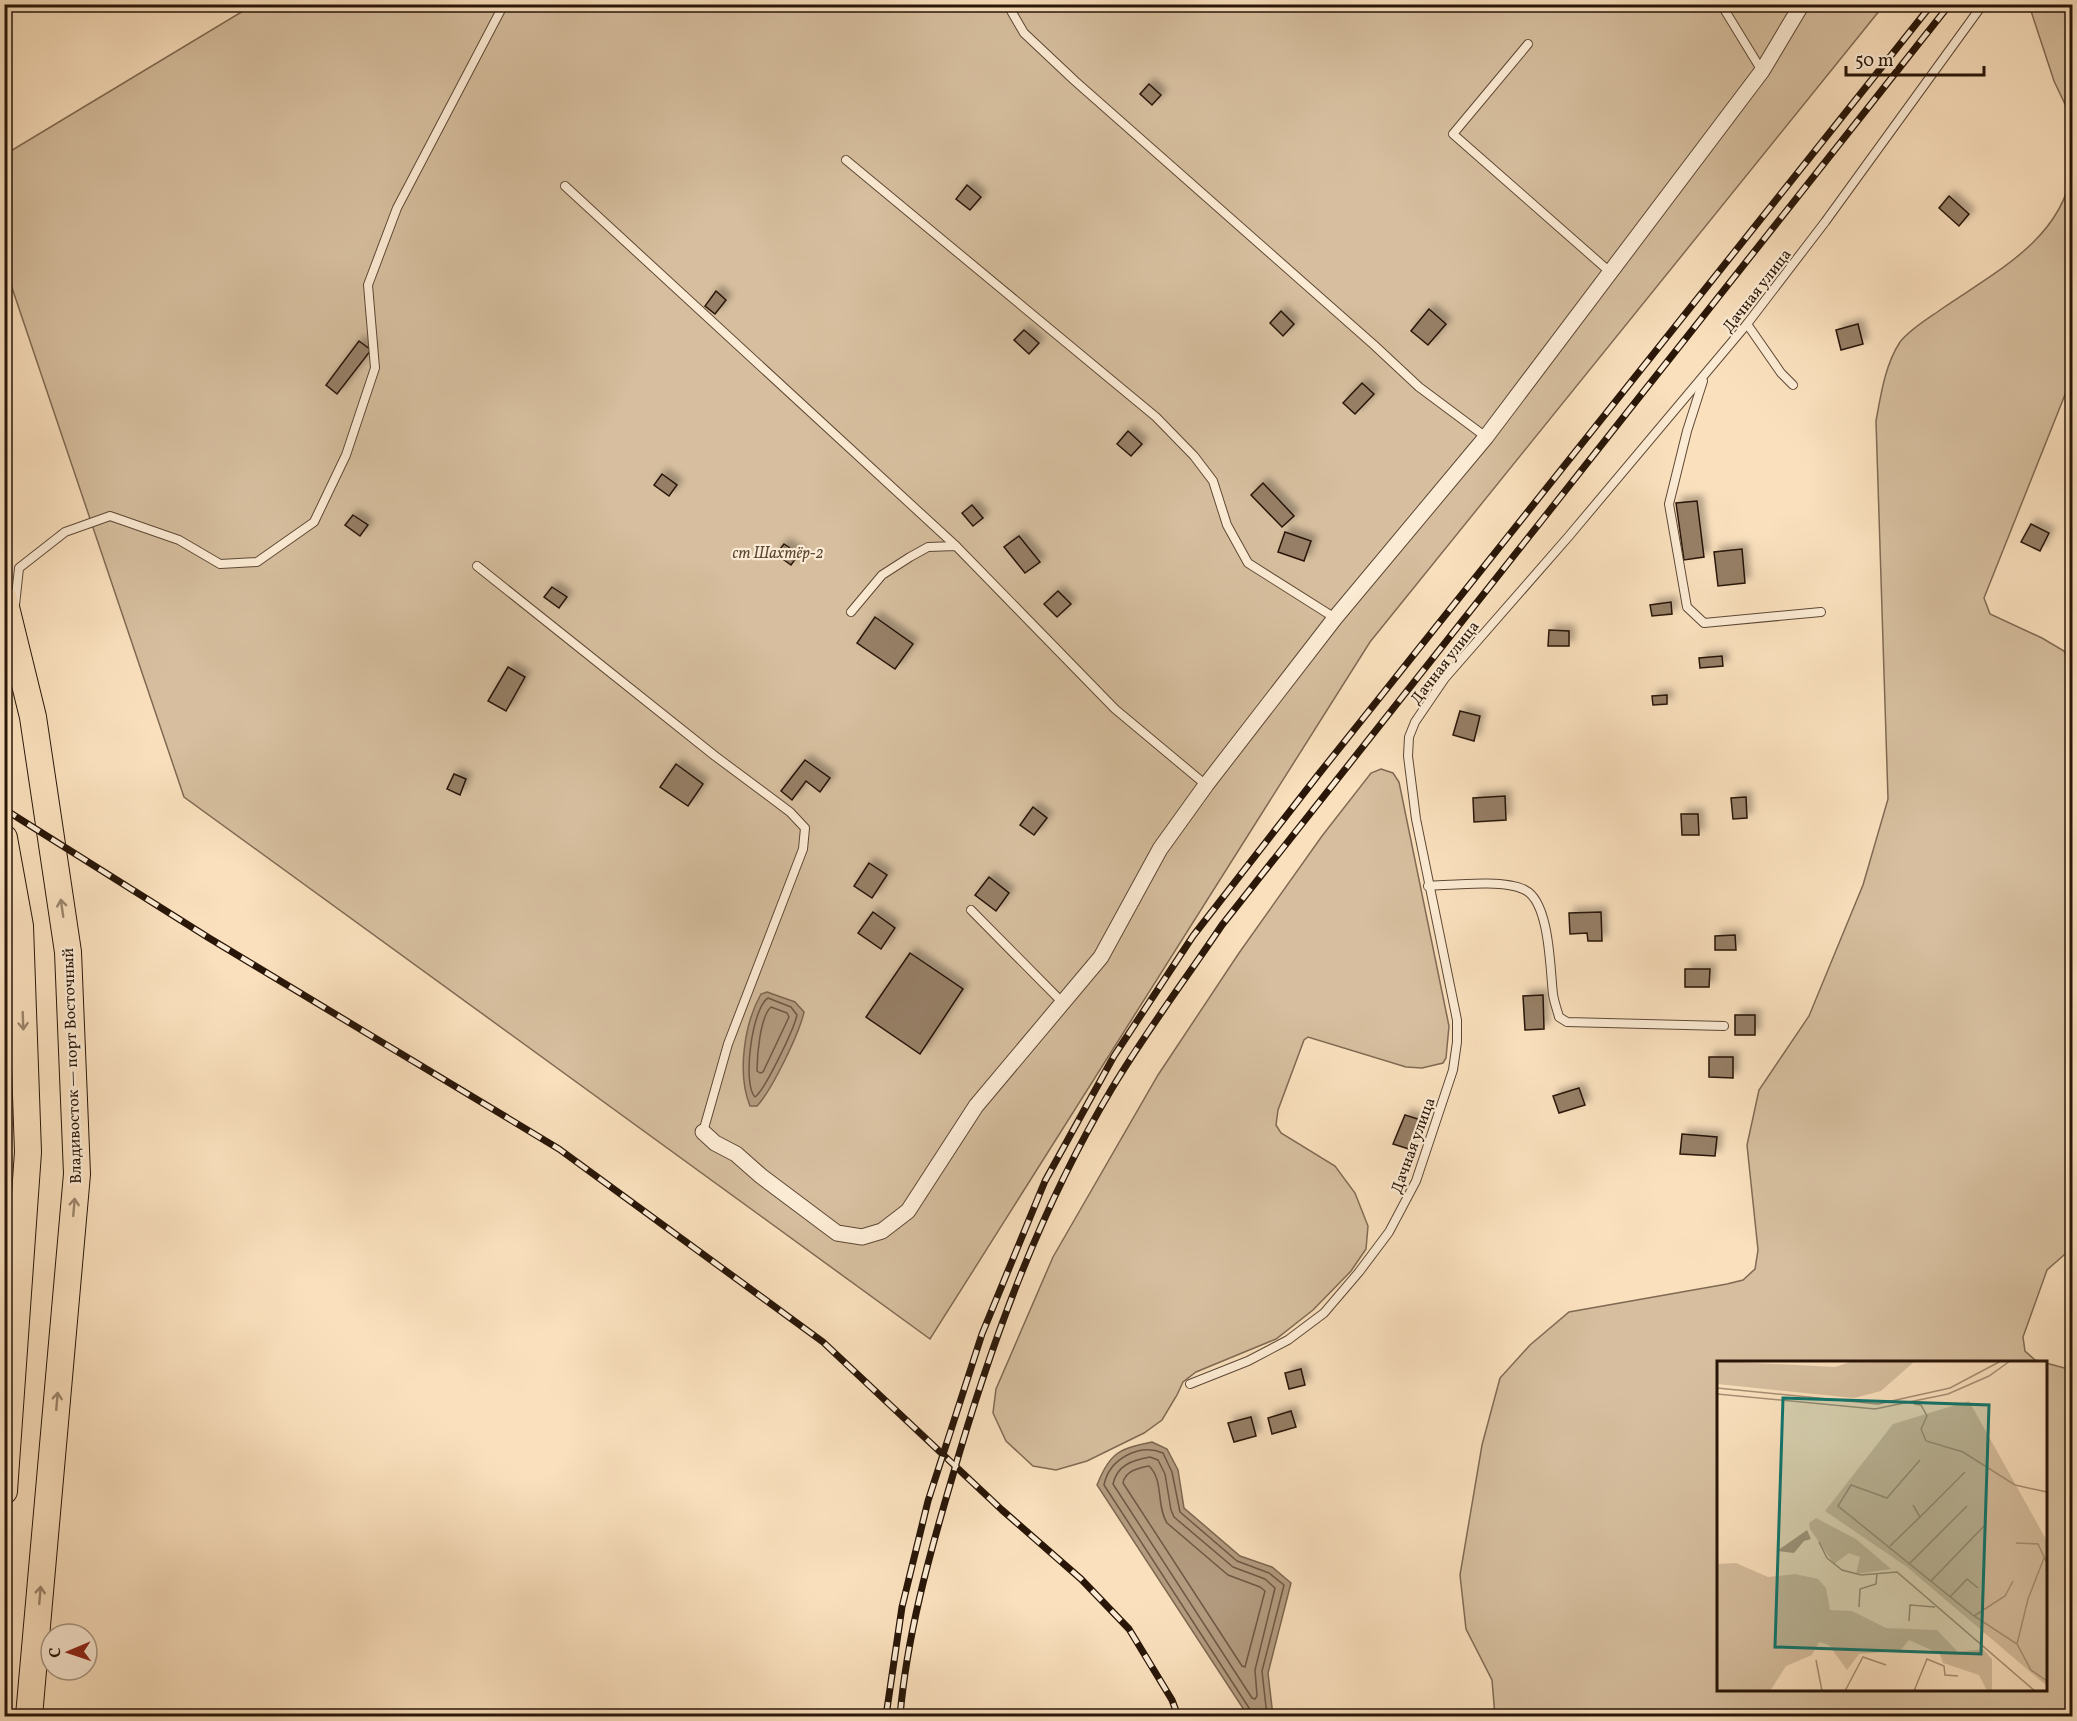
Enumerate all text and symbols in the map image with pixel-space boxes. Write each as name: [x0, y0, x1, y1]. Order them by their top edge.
scale bar: [1846, 39, 1984, 77]
text: 50 m: [1855, 49, 1894, 74]
street label: Дачная улица: [1718, 245, 1797, 338]
park label: ст Шахтёр-2: [733, 543, 824, 565]
street label: Дачная улица: [1406, 617, 1485, 710]
one-way arrow: [56, 898, 67, 918]
street label: Владивосток — порт Восточный: [58, 947, 88, 1184]
one-way arrow: [17, 1010, 29, 1030]
street label: Дачная улица: [1386, 1095, 1441, 1197]
one-way arrow: [69, 1198, 80, 1217]
inset map: [1717, 1361, 2047, 1691]
one-way arrow: [52, 1392, 63, 1412]
one-way arrow: [35, 1586, 46, 1606]
north arrow: [39, 1622, 99, 1682]
text: С: [45, 1647, 67, 1658]

